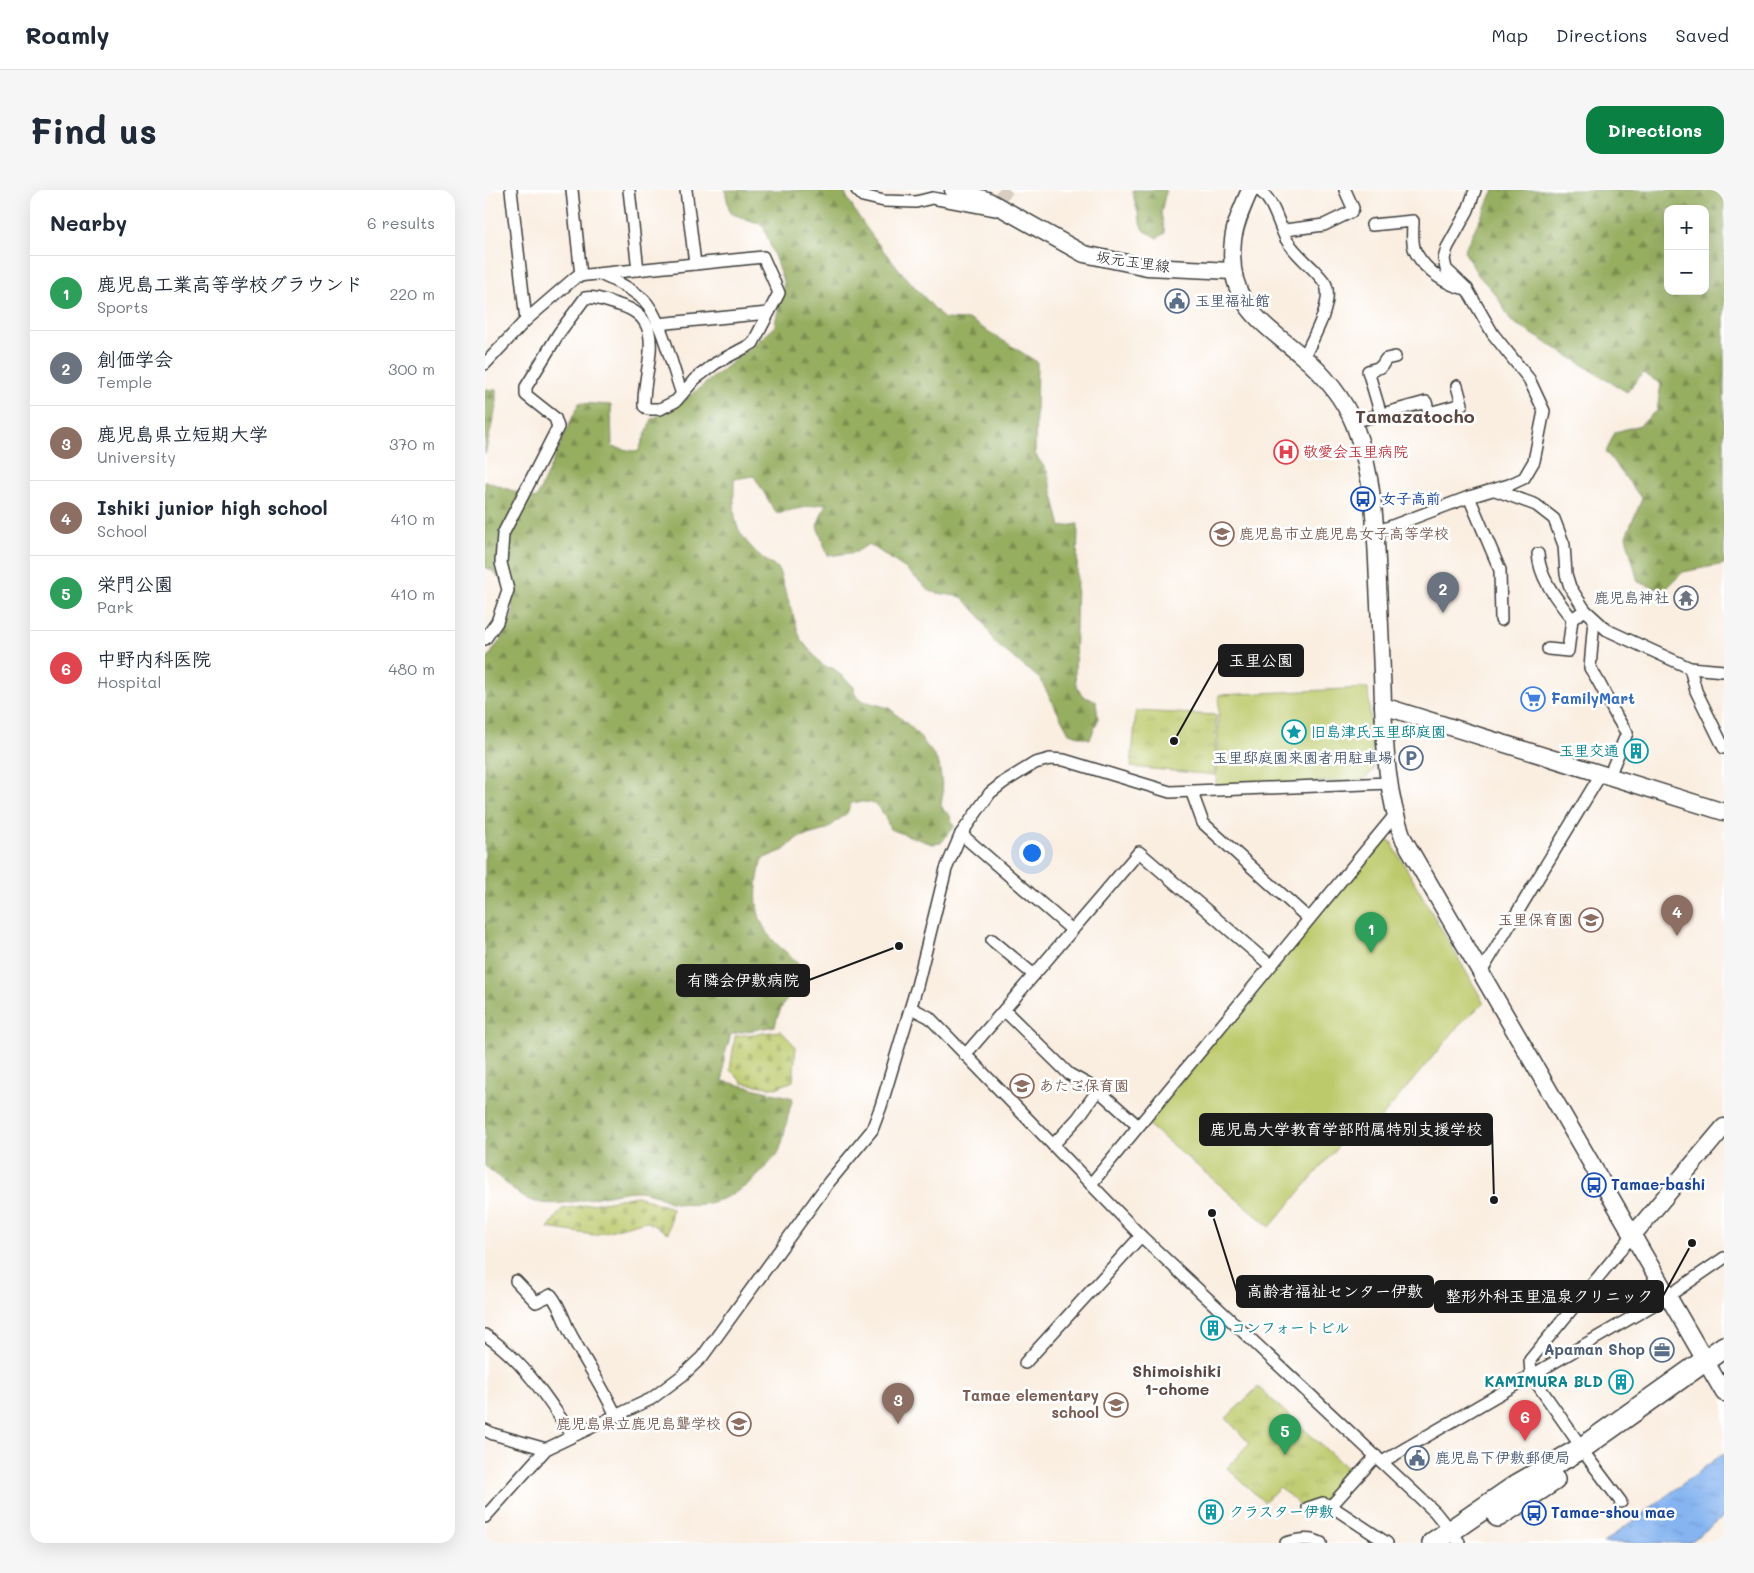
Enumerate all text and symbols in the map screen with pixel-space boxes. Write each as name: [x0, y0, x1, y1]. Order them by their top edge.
text: Roamly: [25, 19, 109, 50]
text: Map: [1491, 23, 1528, 47]
text: Directions: [1556, 23, 1648, 47]
text: Saved: [1676, 23, 1729, 47]
button: Directions: [1586, 106, 1724, 154]
text: Find us: [30, 107, 157, 153]
map controls: [1664, 205, 1709, 295]
button: +: [1664, 205, 1709, 250]
text: Nearby: [50, 209, 127, 236]
text: 6 results: [367, 212, 435, 233]
street label: 坂元玉里線: [1095, 246, 1172, 276]
button: −: [1664, 250, 1709, 295]
text: 鹿児島工業高等学校グラウンド: [97, 271, 363, 296]
text: 1: [62, 283, 70, 304]
text: 220 m: [389, 283, 435, 304]
public building icon: 玉里福祉館: [1164, 288, 1190, 314]
place label: 玉里福祉館: [1195, 290, 1270, 310]
text: Sports: [97, 296, 148, 317]
text: 創価学会: [97, 346, 173, 371]
text: 2: [62, 358, 70, 379]
text: 300 m: [388, 358, 435, 379]
text: Temple: [97, 371, 152, 392]
district label: Tamazatocho: [1355, 404, 1475, 428]
text: 鹿児島県立短期大学: [97, 421, 268, 446]
text: 3: [61, 433, 71, 454]
text: 370 m: [389, 433, 435, 454]
hospital icon: 敬愛会玉里病院: [1273, 439, 1299, 465]
place label: 敬愛会玉里病院: [1303, 441, 1408, 461]
text: University: [97, 446, 176, 467]
bus stop icon: 女子高前: [1350, 486, 1376, 512]
place label: 女子高前: [1381, 488, 1441, 508]
text: Ishiki junior high school: [97, 495, 328, 520]
text: 4: [61, 508, 71, 529]
text: 410 m: [391, 508, 435, 529]
text: School: [97, 520, 147, 541]
school or university icon: 鹿児島市立鹿児島女子高等学校: [1209, 521, 1235, 547]
place label: 鹿児島市立鹿児島女子高等学校: [1239, 523, 1449, 543]
text: 栄門公園: [97, 571, 173, 596]
pin: 2: [1427, 572, 1459, 613]
text: 5: [61, 583, 71, 604]
text: 410 m: [391, 583, 435, 604]
temple icon: 鹿児島神社: [1673, 585, 1699, 611]
place label: 鹿児島神社: [1594, 587, 1669, 607]
text: Park: [97, 596, 133, 617]
callout: 玉里公園: [1219, 645, 1303, 676]
text: 中野内科医院: [97, 646, 211, 671]
text: 玉里公園: [1229, 649, 1293, 670]
text: 6: [61, 658, 71, 679]
text: 480 m: [388, 658, 435, 679]
text: Hospital: [97, 671, 161, 692]
supermarket icon: FamilyMart: [1520, 686, 1546, 712]
place label: FamilyMart: [1551, 688, 1635, 708]
place icon: 旧島津氏玉里邸庭園: [1281, 719, 1307, 745]
place label: 旧島津氏玉里邸庭園: [1311, 721, 1446, 741]
building icon: 玉里交通: [1623, 738, 1649, 764]
place label: 玉里交通: [1559, 740, 1619, 760]
parking icon: 玉里邸庭園来園者用駐車場: [1398, 745, 1424, 771]
place label: 玉里邸庭園来園者用駐車場: [1213, 747, 1393, 767]
your location: [1019, 840, 1045, 866]
pin: 4: [1661, 895, 1693, 936]
school or university icon: 玉里保育園: [1578, 907, 1604, 933]
place label: 玉里保育園: [1498, 909, 1573, 929]
pin: 1: [1355, 912, 1387, 953]
callout: 有隣会伊敷病院: [677, 965, 809, 996]
text: 有隣会伊敷病院: [687, 969, 799, 990]
school or university icon: あたご保育園: [1009, 1073, 1035, 1099]
place label: あたご保育園: [1039, 1075, 1129, 1095]
callout: 鹿児島大学教育学部附属特別支援学校: [1200, 1114, 1492, 1145]
text: 鹿児島大学教育学部附属特別支援学校: [1210, 1118, 1482, 1139]
bus stop icon: Tamae-bashi: [1581, 1172, 1607, 1198]
place label: Tamae-bashi: [1611, 1174, 1706, 1194]
callout: 高齢者福祉センター伊敷: [1237, 1276, 1433, 1307]
text: 高齢者福祉センター伊敷: [1247, 1280, 1423, 1301]
callout: 整形外科玉里温泉クリニック: [1435, 1281, 1663, 1312]
text: 整形外科玉里温泉クリニック: [1445, 1285, 1653, 1306]
building icon: コンフォートビル: [1200, 1315, 1226, 1341]
place label: コンフォートビル: [1231, 1317, 1350, 1337]
office icon: Apaman Shop: [1649, 1337, 1675, 1363]
place label: Apaman Shop: [1544, 1339, 1645, 1359]
district label: Shimoishiki 1-chome: [1132, 1360, 1222, 1399]
building icon: KAMIMURA BLD: [1608, 1369, 1634, 1395]
place label: KAMIMURA BLD: [1484, 1371, 1603, 1391]
pin: 3: [882, 1383, 914, 1424]
place label: Tamae elementary school: [962, 1385, 1099, 1422]
school or university icon: Tamae elementary school: [1103, 1392, 1129, 1418]
pin: 6: [1509, 1400, 1541, 1441]
school or university icon: 鹿児島県立鹿児島聾学校: [726, 1411, 752, 1437]
place label: 鹿児島県立鹿児島聾学校: [556, 1413, 721, 1433]
pin: 5: [1269, 1414, 1301, 1455]
public building icon: 鹿児島下伊敷郵便局: [1404, 1445, 1430, 1471]
place label: 鹿児島下伊敷郵便局: [1435, 1447, 1570, 1467]
building icon: クラスター伊敷: [1198, 1499, 1224, 1525]
bus stop icon: Tamae-shou mae: [1521, 1500, 1547, 1526]
place label: クラスター伊敷: [1229, 1501, 1334, 1521]
place label: Tamae-shou mae: [1551, 1502, 1675, 1522]

